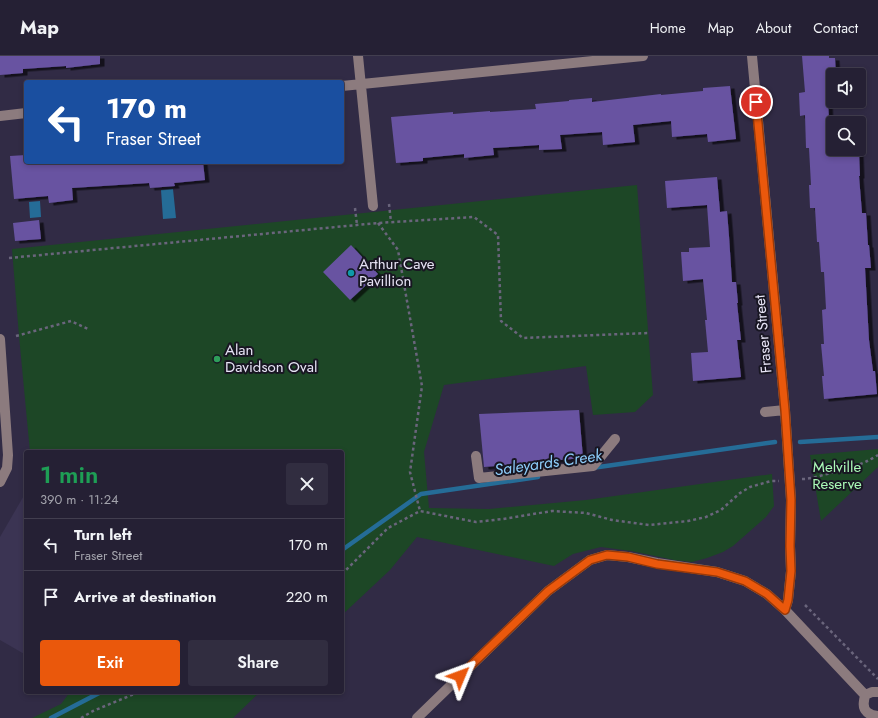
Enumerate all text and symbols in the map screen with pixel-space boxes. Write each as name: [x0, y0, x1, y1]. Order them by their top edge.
text: Map: [20, 14, 59, 41]
text: Home: [650, 18, 686, 38]
text: Map: [708, 18, 734, 38]
text: About: [756, 18, 791, 38]
text: Contact: [813, 18, 858, 38]
map controls: [826, 68, 866, 156]
button: sound: [826, 68, 866, 108]
pin: [739, 85, 773, 119]
text: 170 m: [106, 88, 187, 129]
icon: arrive: [745, 91, 767, 113]
icon: left: [40, 96, 92, 148]
button: search: [826, 116, 866, 156]
text: Fraser Street: [106, 126, 201, 152]
place label: Arthur Cave Pavillion: [359, 253, 435, 292]
marker: Arthur Cave Pavillion: [346, 268, 356, 278]
street label: Fraser Street: [749, 293, 777, 374]
place label: Alan Davidson Oval: [225, 339, 317, 378]
marker: Alan Davidson Oval: [212, 354, 222, 364]
water label: Saleyards Creek: [493, 443, 604, 481]
park label: Melville Reserve: [812, 456, 862, 495]
text: 1 min: [40, 457, 98, 492]
button: close: [286, 463, 328, 505]
text: 390 m · 11:24: [40, 490, 119, 509]
text: Turn left: [74, 524, 132, 546]
icon: left: [40, 534, 62, 556]
text: 170 m: [288, 534, 328, 556]
text: Fraser Street: [74, 546, 142, 565]
icon: arrive: [40, 586, 62, 608]
text: Arrive at destination: [74, 586, 216, 608]
text: 220 m: [286, 586, 328, 608]
button: Exit: [40, 640, 180, 686]
button: Share: [188, 640, 328, 686]
position arrow: [439, 655, 481, 697]

